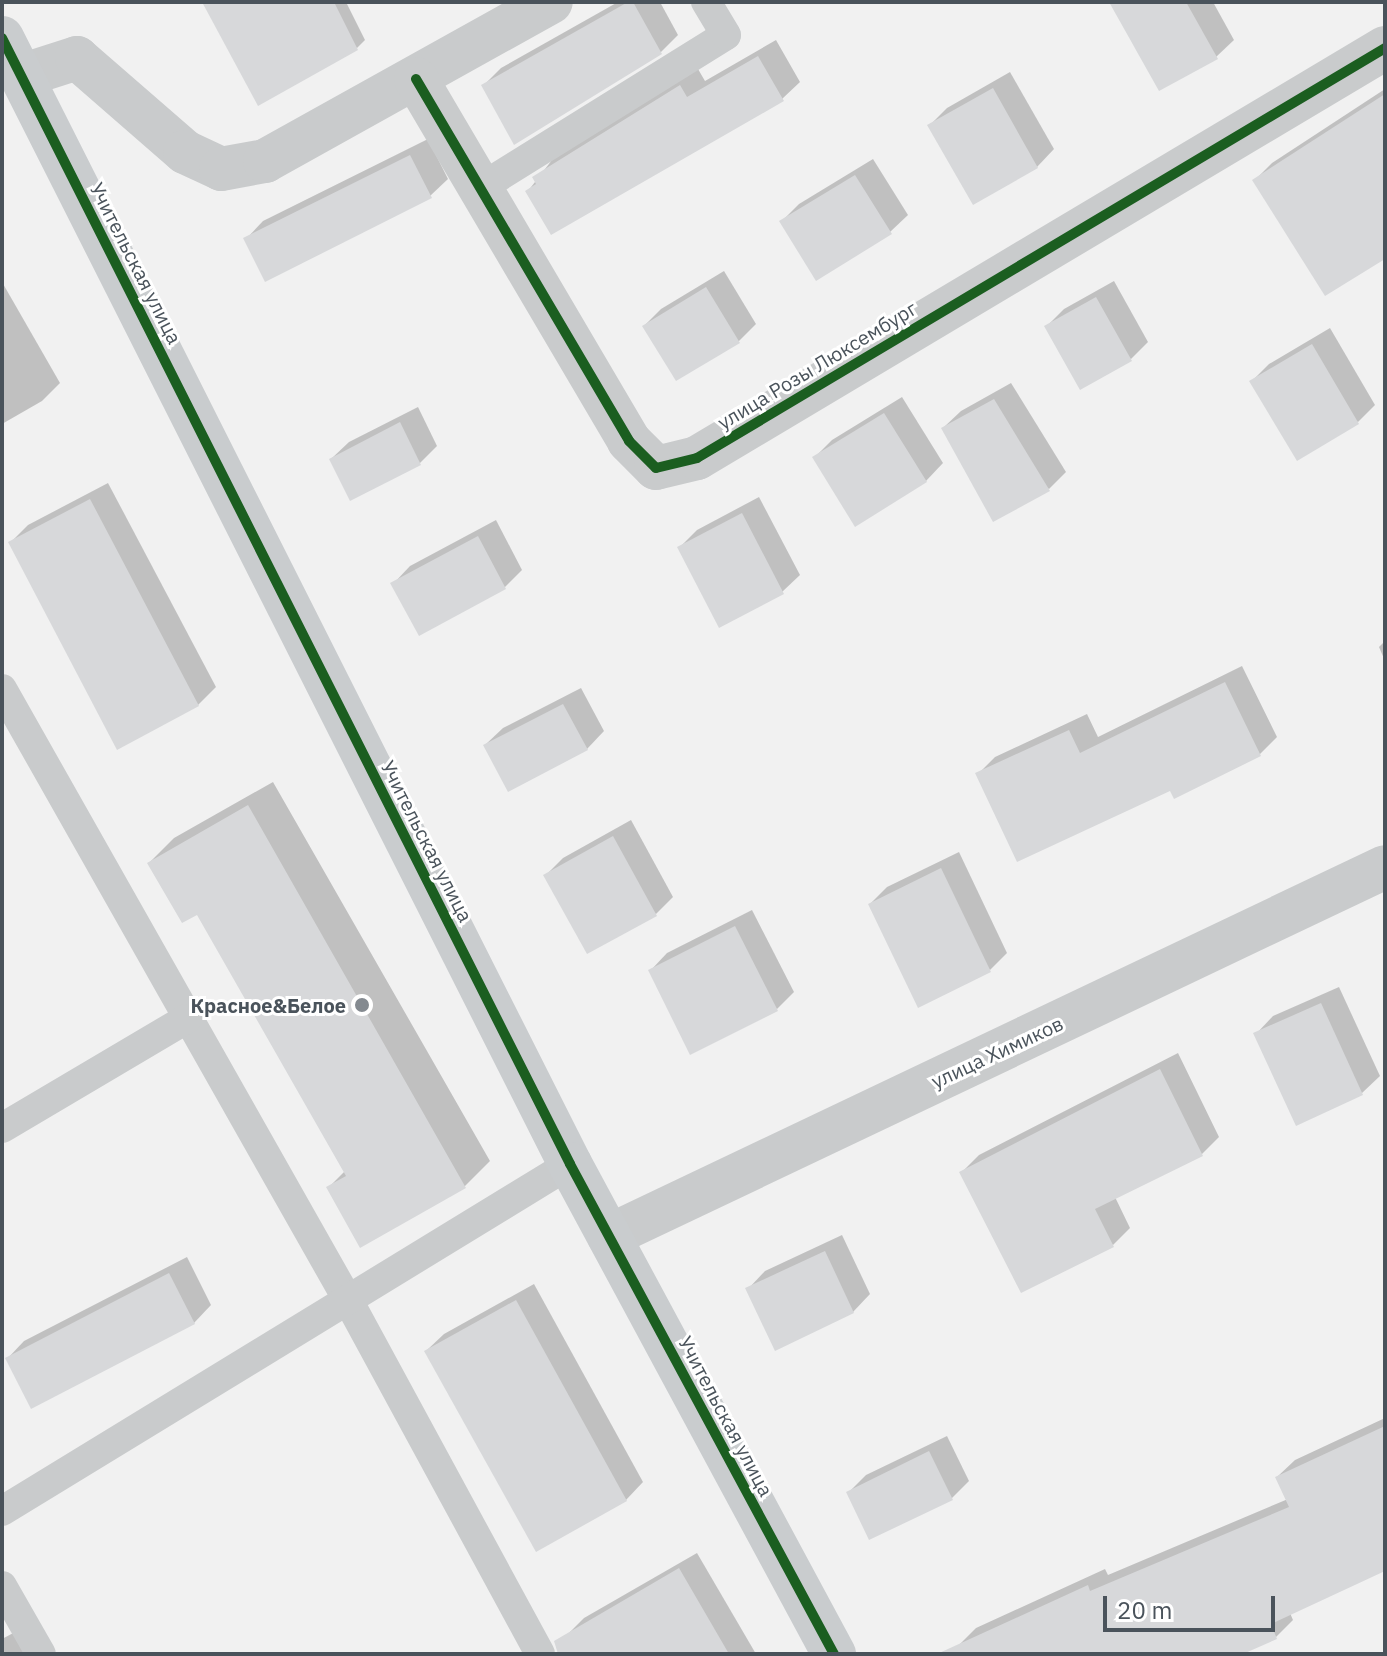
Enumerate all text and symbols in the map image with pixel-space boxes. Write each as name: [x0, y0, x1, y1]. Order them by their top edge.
street label: Учительская улица: [85, 178, 187, 348]
street label: улица Розы Люксембург: [713, 296, 921, 434]
street label: Учительская улица: [376, 756, 478, 926]
place label: Красное&Белое: [190, 993, 346, 1017]
marker: Красное&Белое: [353, 996, 371, 1014]
street label: улица Химиков: [927, 1011, 1067, 1093]
street label: Учительская улица: [674, 1332, 778, 1500]
scale bar: [1107, 1580, 1279, 1630]
text: 20 m: [1117, 1594, 1172, 1626]

